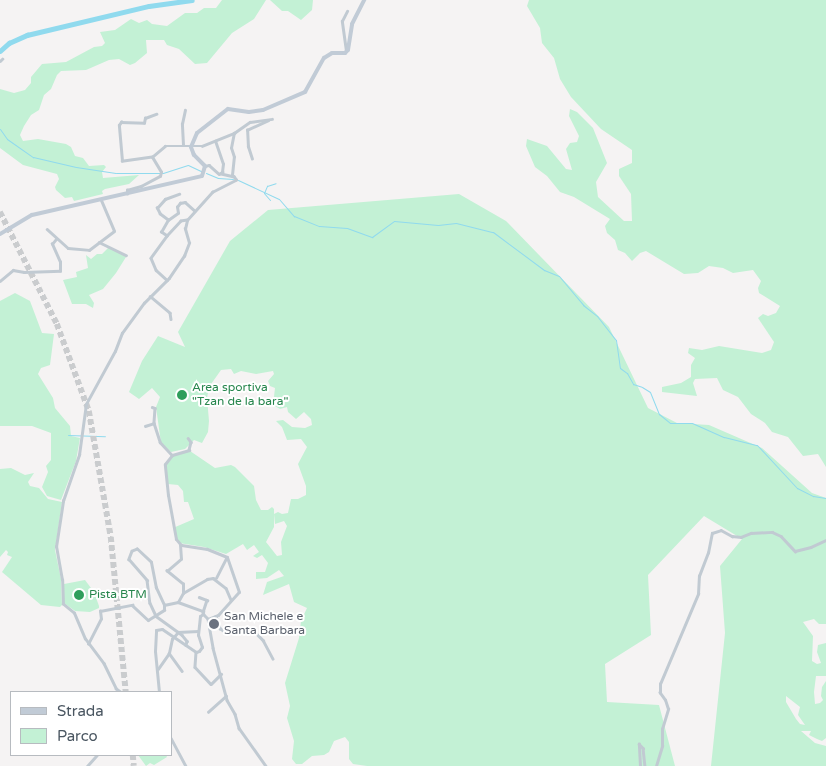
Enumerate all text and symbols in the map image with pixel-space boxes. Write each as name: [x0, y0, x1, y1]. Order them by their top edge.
place label: Area sportiva "Tzan de la bara": [192, 381, 288, 409]
marker: Area sportiva "Tzan de la bara": [176, 389, 188, 401]
place label: Pista BTM: [89, 588, 147, 602]
marker: Pista BTM: [73, 589, 85, 601]
place label: San Michele e Santa Barbara: [224, 610, 305, 638]
marker: San Michele e Santa Barbara: [208, 618, 220, 630]
legend: [10, 691, 172, 756]
text: Strada: [57, 702, 104, 720]
text: Parco: [57, 727, 98, 745]

